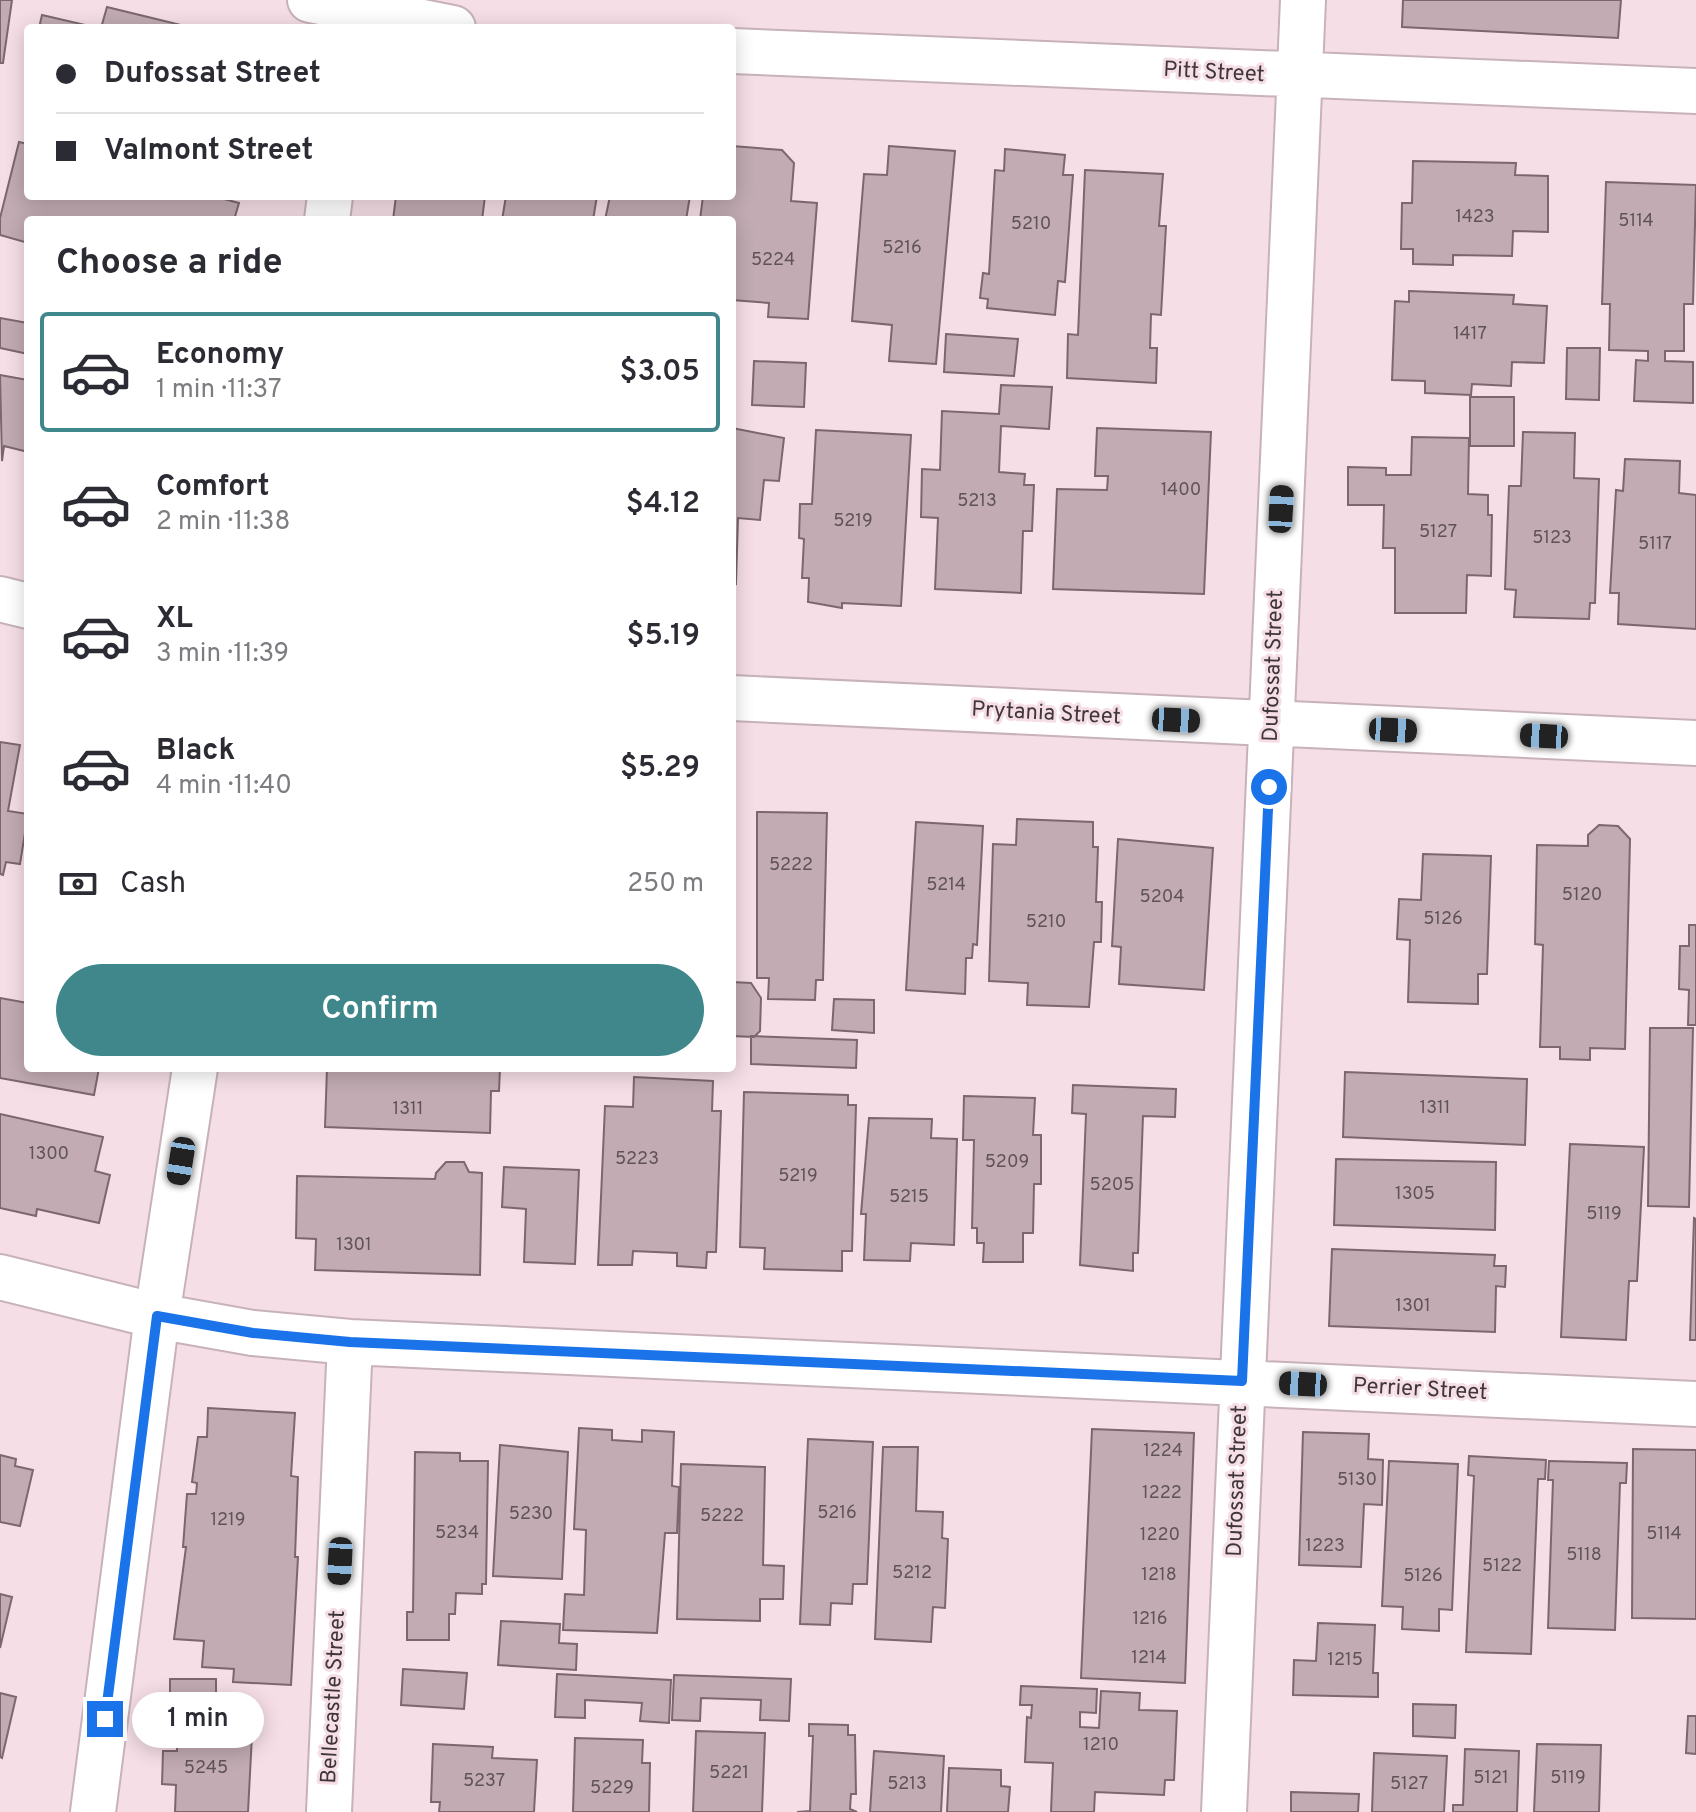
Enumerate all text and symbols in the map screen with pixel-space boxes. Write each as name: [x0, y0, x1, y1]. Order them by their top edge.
text: Dufossat Street: [104, 56, 321, 93]
street label: Pitt Street: [1163, 57, 1265, 89]
text: Valmont Street: [104, 133, 313, 170]
house number: 1423: [1455, 206, 1495, 229]
house number: 5114: [1618, 210, 1654, 233]
house number: 5210: [1011, 213, 1051, 236]
house number: 5216: [882, 237, 922, 260]
text: Choose a ride: [56, 241, 282, 287]
house number: 5224: [751, 249, 795, 272]
house number: 1417: [1453, 323, 1487, 346]
icon: car: [60, 336, 132, 408]
text: Economy: [156, 337, 284, 374]
text: $3.05: [619, 354, 700, 391]
text: 1 min · 11:37: [156, 374, 282, 407]
icon: car: [60, 468, 132, 540]
text: Comfort: [156, 469, 269, 506]
house number: 1400: [1161, 479, 1201, 502]
car: [1268, 484, 1294, 534]
text: $4.12: [626, 486, 700, 523]
house number: 5213: [957, 490, 997, 513]
text: 2 min · 11:38: [156, 506, 290, 539]
house number: 5219: [833, 510, 873, 533]
house number: 5127: [1419, 521, 1457, 544]
house number: 5123: [1532, 527, 1572, 550]
house number: 5117: [1638, 533, 1672, 556]
street label: Dufossat Street: [1258, 590, 1290, 742]
icon: car: [60, 600, 132, 672]
text: XL: [156, 601, 193, 638]
text: $5.19: [627, 618, 700, 655]
text: 3 min · 11:39: [156, 638, 289, 671]
street label: Prytania Street: [971, 697, 1121, 731]
car: [1151, 707, 1201, 733]
car: [1368, 717, 1418, 743]
car: [1519, 723, 1569, 749]
icon: car: [60, 732, 132, 804]
text: Black: [156, 733, 235, 770]
text: $5.29: [620, 750, 700, 787]
route start: [1251, 769, 1287, 805]
text: 4 min · 11:40: [156, 770, 292, 803]
house number: 5222: [769, 854, 813, 877]
icon: cash: [56, 862, 100, 906]
text: Cash: [120, 866, 186, 903]
text: 250 m: [627, 868, 704, 901]
house number: 5214: [926, 874, 966, 897]
house number: 5120: [1562, 884, 1602, 907]
house number: 5204: [1140, 886, 1184, 909]
house number: 5126: [1423, 908, 1463, 931]
house number: 5210: [1026, 911, 1066, 934]
button: Confirm: [56, 964, 704, 1056]
house number: 1311: [1420, 1097, 1450, 1120]
house number: 1311: [393, 1098, 423, 1121]
car: [165, 1135, 197, 1187]
house number: 1300: [29, 1143, 69, 1166]
house number: 5223: [615, 1148, 659, 1171]
house number: 5209: [985, 1151, 1029, 1174]
house number: 5219: [778, 1165, 818, 1188]
house number: 5205: [1090, 1174, 1134, 1197]
house number: 1305: [1395, 1183, 1435, 1206]
house number: 5215: [889, 1186, 929, 1209]
house number: 5119: [1586, 1203, 1622, 1226]
house number: 1301: [336, 1234, 372, 1257]
house number: 1301: [1395, 1295, 1431, 1318]
car: [1278, 1371, 1328, 1397]
street label: Perrier Street: [1352, 1373, 1488, 1407]
street label: Dufossat Street: [1222, 1405, 1254, 1557]
house number: 1224: [1143, 1440, 1183, 1463]
house number: 5130: [1337, 1469, 1377, 1492]
house number: 1222: [1142, 1482, 1182, 1505]
house number: 5216: [817, 1502, 857, 1525]
house number: 5230: [509, 1503, 553, 1526]
house number: 5222: [700, 1505, 744, 1528]
house number: 1219: [210, 1509, 246, 1532]
house number: 5234: [435, 1522, 479, 1545]
house number: 5114: [1646, 1523, 1682, 1546]
house number: 1220: [1140, 1524, 1180, 1547]
house number: 1223: [1305, 1535, 1345, 1558]
car: [327, 1536, 353, 1586]
house number: 5118: [1566, 1544, 1602, 1567]
house number: 5122: [1482, 1555, 1522, 1578]
house number: 5212: [892, 1562, 932, 1585]
house number: 1218: [1141, 1564, 1177, 1587]
house number: 5126: [1403, 1565, 1443, 1588]
house number: 1216: [1132, 1608, 1168, 1631]
street label: Bellecastle Street: [316, 1609, 352, 1785]
house number: 1214: [1131, 1647, 1167, 1670]
house number: 1215: [1327, 1649, 1363, 1672]
callout: 1 min: [133, 1691, 265, 1747]
route end: [87, 1701, 123, 1737]
text: 1 min: [167, 1703, 229, 1736]
house number: 1210: [1083, 1734, 1119, 1757]
house number: 5245: [184, 1757, 228, 1780]
house number: 5221: [709, 1762, 749, 1785]
house number: 5121: [1473, 1767, 1509, 1790]
house number: 5119: [1550, 1767, 1586, 1790]
house number: 5237: [463, 1770, 505, 1793]
house number: 5213: [887, 1773, 927, 1796]
house number: 5127: [1390, 1773, 1428, 1796]
house number: 5229: [590, 1777, 634, 1800]

